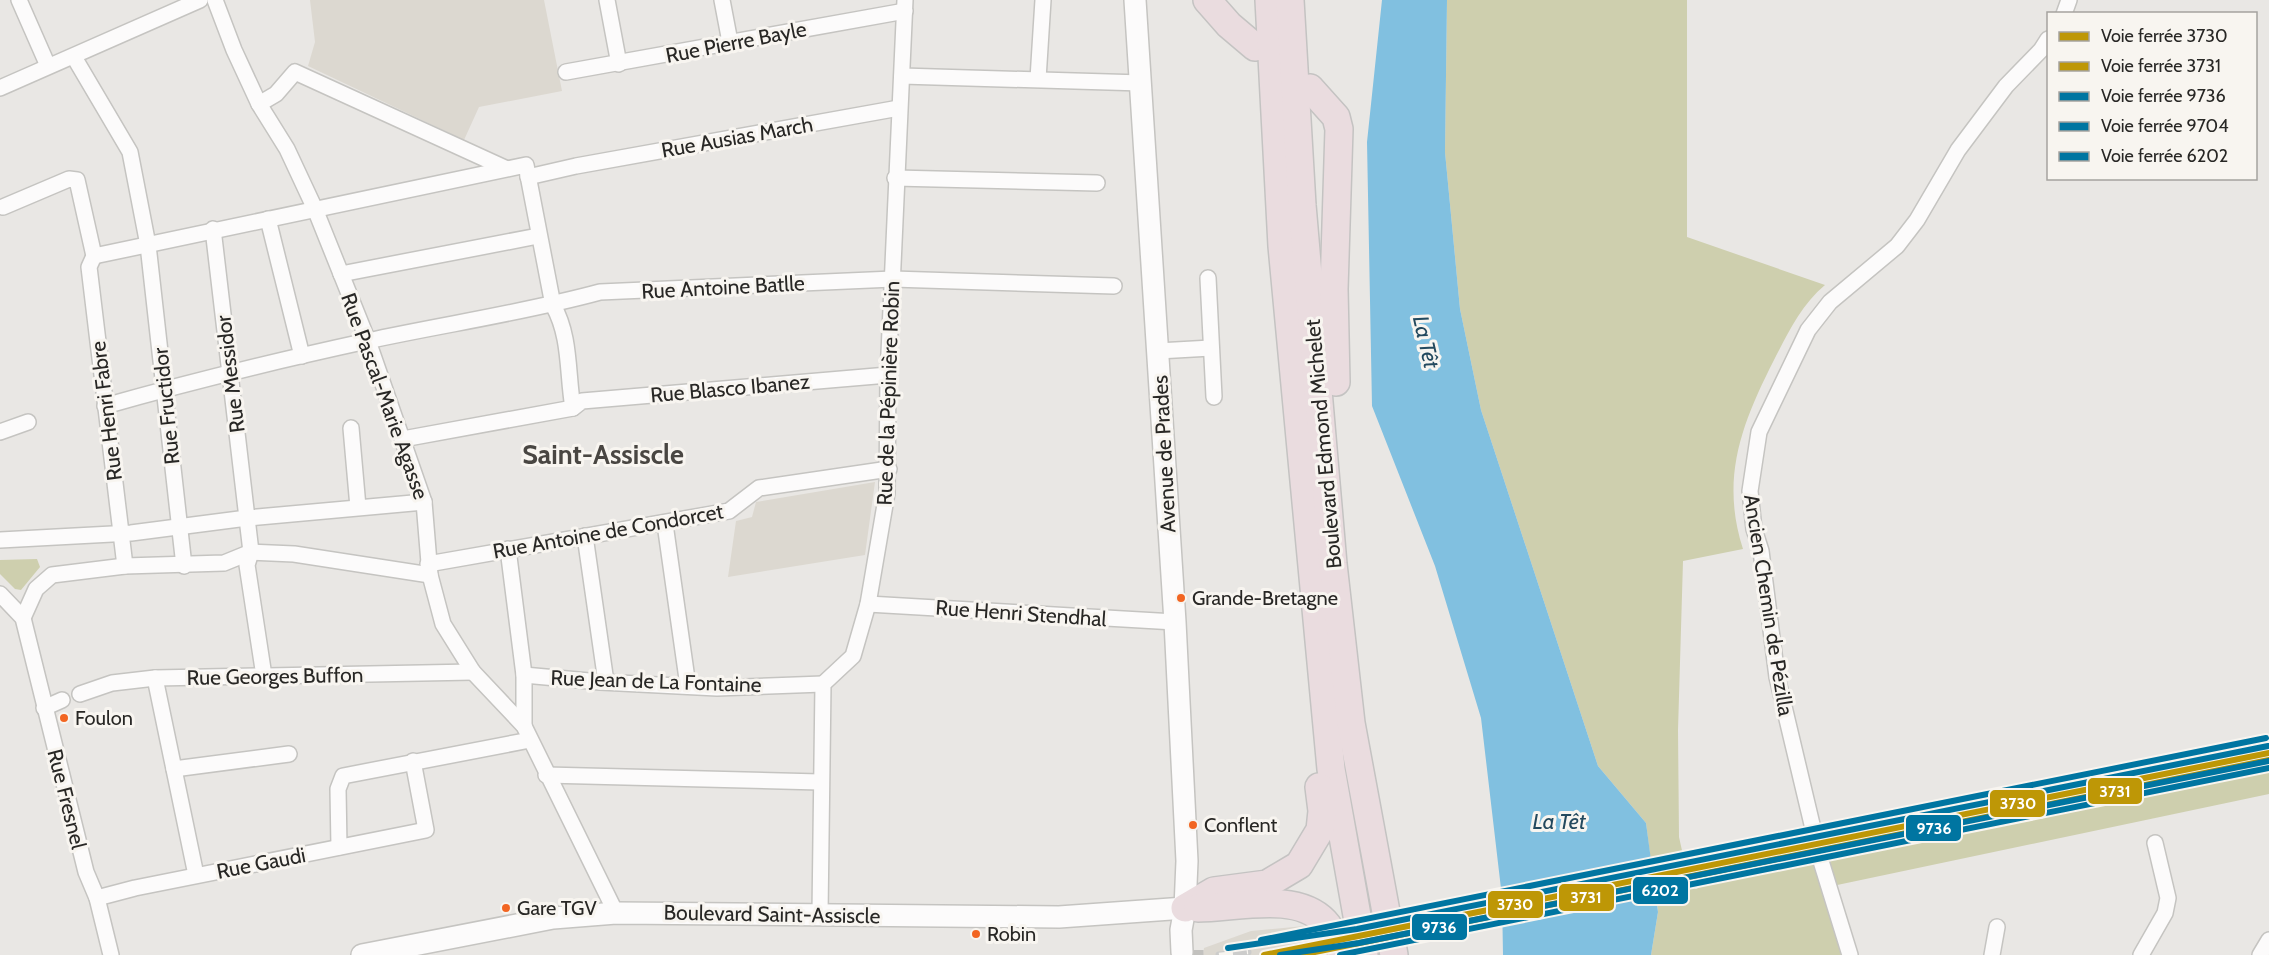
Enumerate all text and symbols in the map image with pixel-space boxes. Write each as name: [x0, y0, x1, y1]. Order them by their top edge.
legend: [2047, 12, 2257, 180]
street label: Rue Pierre Bayle: [663, 16, 809, 68]
text: Voie ferrée 3730: [2101, 25, 2228, 47]
text: Voie ferrée 3731: [2101, 55, 2221, 77]
text: Voie ferrée 9736: [2101, 85, 2226, 107]
street label: Rue Ausias March: [659, 111, 815, 163]
text: Voie ferrée 9704: [2101, 115, 2229, 137]
text: Voie ferrée 6202: [2101, 145, 2228, 167]
street label: Rue Antoine Batlle: [641, 270, 806, 304]
street label: Rue de la Pépinière Robin: [872, 280, 904, 506]
street label: Rue Pascal-Marie Agasse: [336, 289, 434, 503]
street label: Rue Messidor: [210, 313, 250, 434]
water label: La Têt: [1407, 313, 1445, 372]
street label: Boulevard Edmond Michelet: [1300, 318, 1346, 570]
street label: Rue Henri Fabre: [85, 340, 127, 482]
street label: Rue Fructidor: [147, 346, 185, 466]
street label: Rue Blasco Ibanez: [649, 369, 811, 407]
street label: Avenue de Prades: [1147, 374, 1181, 534]
district label: Saint-Assiscle: [522, 438, 684, 471]
street label: Ancien Chemin de Pézilla: [1739, 492, 1799, 718]
street label: Rue Antoine de Condorcet: [491, 498, 725, 564]
place label: Grande-Bretagne: [1192, 586, 1338, 610]
marker: Grande-Bretagne: [1175, 592, 1187, 604]
street label: Rue Henri Stendhal: [935, 595, 1107, 631]
street label: Rue Georges Buffon: [186, 662, 364, 690]
street label: Rue Jean de La Fontaine: [550, 665, 762, 697]
place label: Foulon: [75, 706, 133, 730]
marker: Foulon: [58, 712, 70, 724]
street label: Rue Fresnel: [43, 746, 91, 852]
line badge: 3731: [2087, 777, 2143, 805]
text: 3731: [2099, 782, 2131, 801]
line badge: 3730: [1989, 789, 2046, 818]
text: 3730: [2000, 794, 2036, 813]
water label: La Têt: [1532, 808, 1587, 835]
place label: Conflent: [1204, 813, 1278, 837]
line badge: 9736: [1905, 814, 1962, 842]
marker: Conflent: [1187, 819, 1199, 831]
text: 9736: [1917, 819, 1951, 838]
street label: Rue Gaudi: [214, 842, 308, 884]
line badge: 6202: [1632, 876, 1689, 905]
text: 6202: [1641, 881, 1679, 900]
line badge: 3731: [1558, 883, 1615, 912]
text: 3731: [1570, 888, 1602, 907]
line badge: 3730: [1487, 890, 1544, 919]
text: 3730: [1497, 895, 1533, 914]
place label: Gare TGV: [517, 896, 597, 920]
street label: Boulevard Saint-Assiscle: [664, 900, 881, 928]
marker: Gare TGV: [500, 902, 512, 914]
line badge: 9736: [1411, 913, 1468, 941]
text: 9736: [1422, 918, 1456, 937]
place label: Robin: [987, 922, 1036, 946]
marker: Robin: [970, 928, 982, 940]

